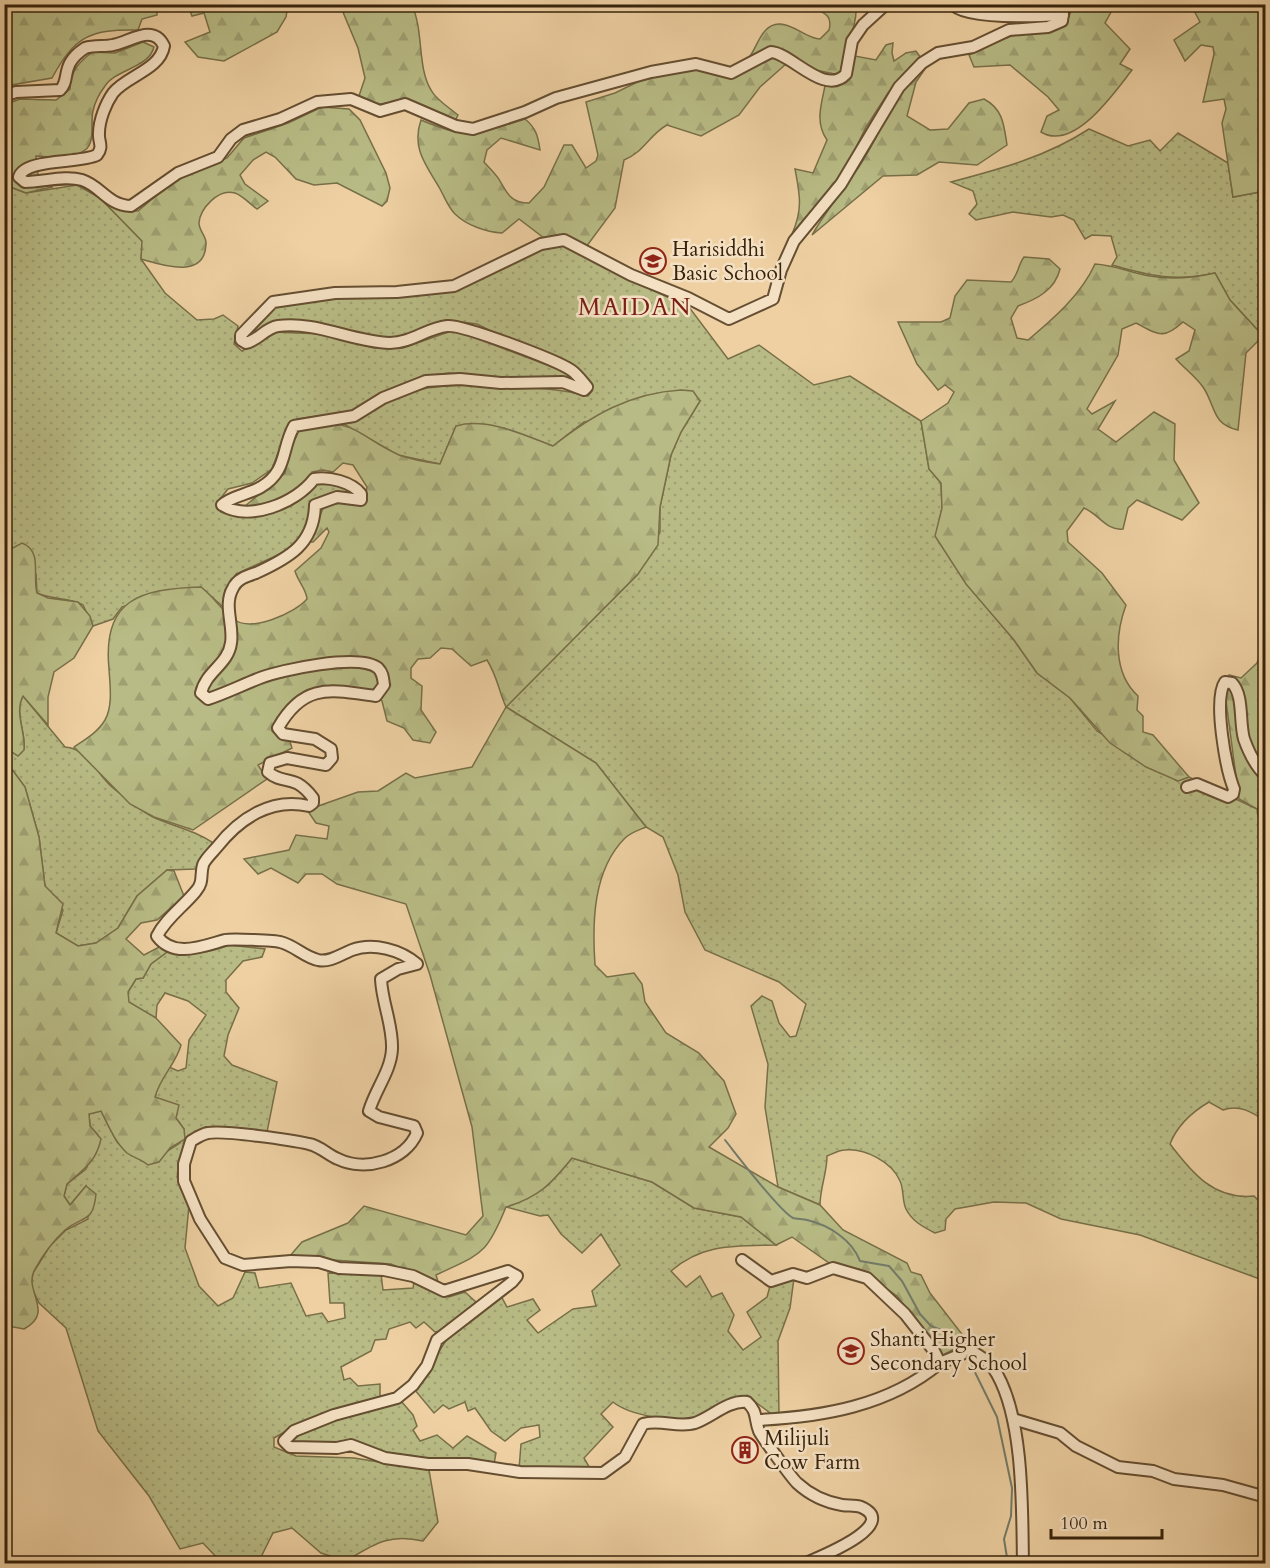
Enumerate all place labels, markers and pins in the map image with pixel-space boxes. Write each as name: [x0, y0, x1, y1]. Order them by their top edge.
place label: Harisiddhi Basic School: [672, 235, 783, 288]
school or university icon: Harisiddhi Basic School: [638, 246, 668, 276]
place label: Shanti Higher Secondary School: [870, 1325, 1027, 1378]
school or university icon: Shanti Higher Secondary School: [836, 1336, 866, 1366]
place label: Milijuli Cow Farm: [764, 1424, 861, 1477]
building icon: Milijuli Cow Farm: [730, 1435, 760, 1465]

